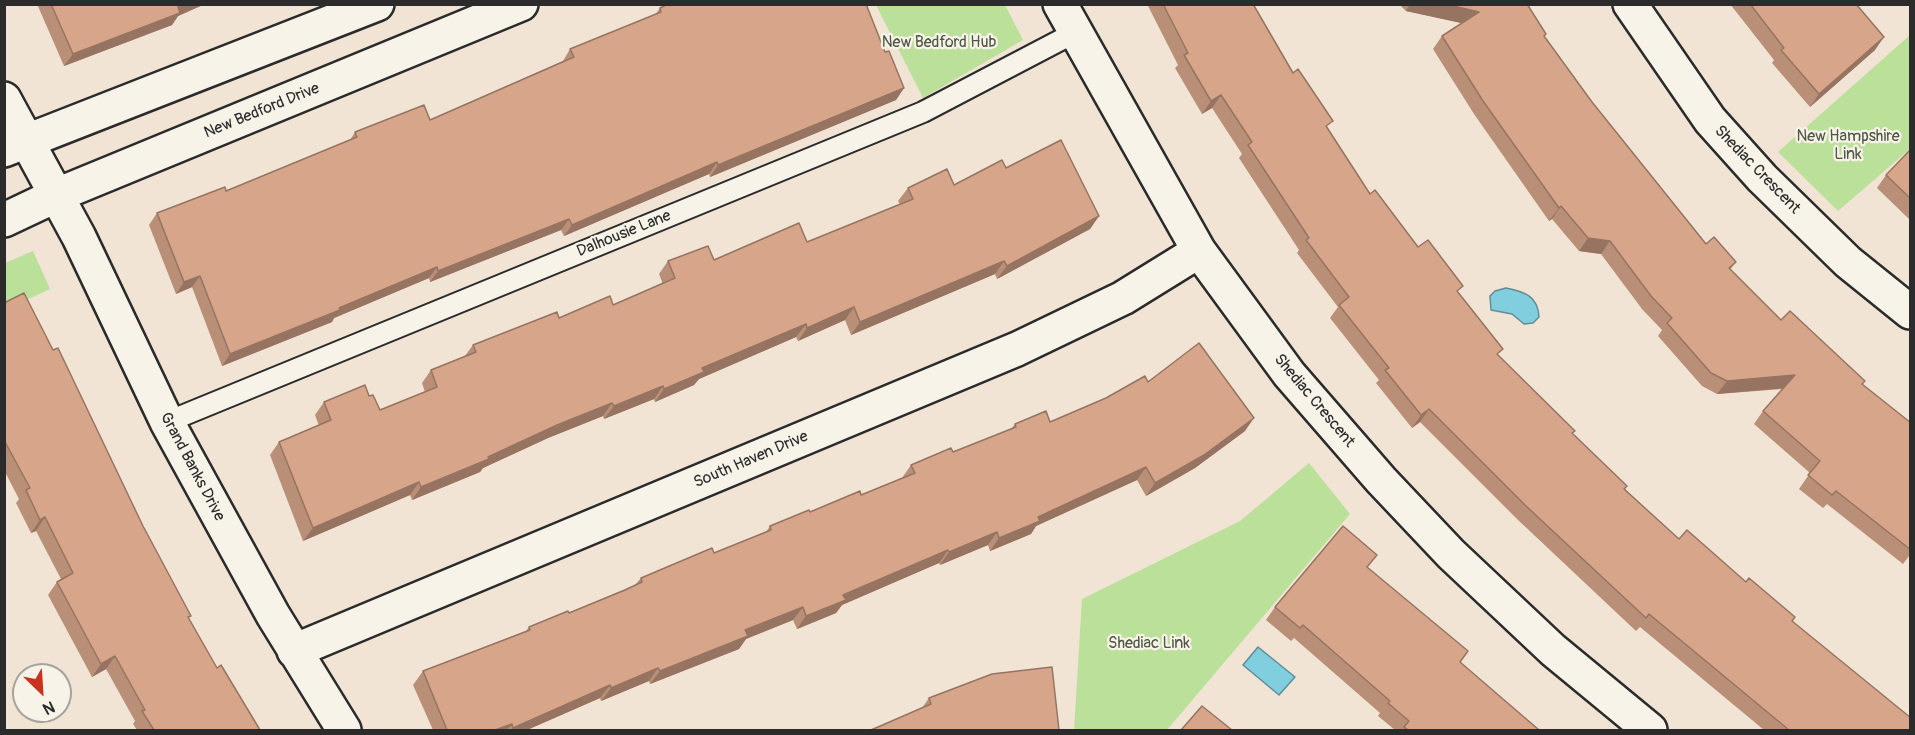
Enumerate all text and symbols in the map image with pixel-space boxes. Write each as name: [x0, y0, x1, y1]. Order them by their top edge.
park label: New Bedford Hub: [882, 33, 996, 53]
street label: New Bedford Drive: [201, 79, 323, 143]
street label: Shediac Crescent: [1710, 122, 1804, 218]
park label: New Hampshire Link: [1796, 127, 1900, 165]
street label: Dalhousie Lane: [574, 206, 674, 262]
street label: Shediac Crescent: [1269, 350, 1359, 452]
street label: Grand Banks Drive: [155, 409, 229, 525]
street label: South Haven Drive: [691, 427, 811, 493]
park label: Shediac Link: [1108, 634, 1190, 654]
north arrow: [12, 663, 72, 723]
text: N: [40, 696, 58, 719]

